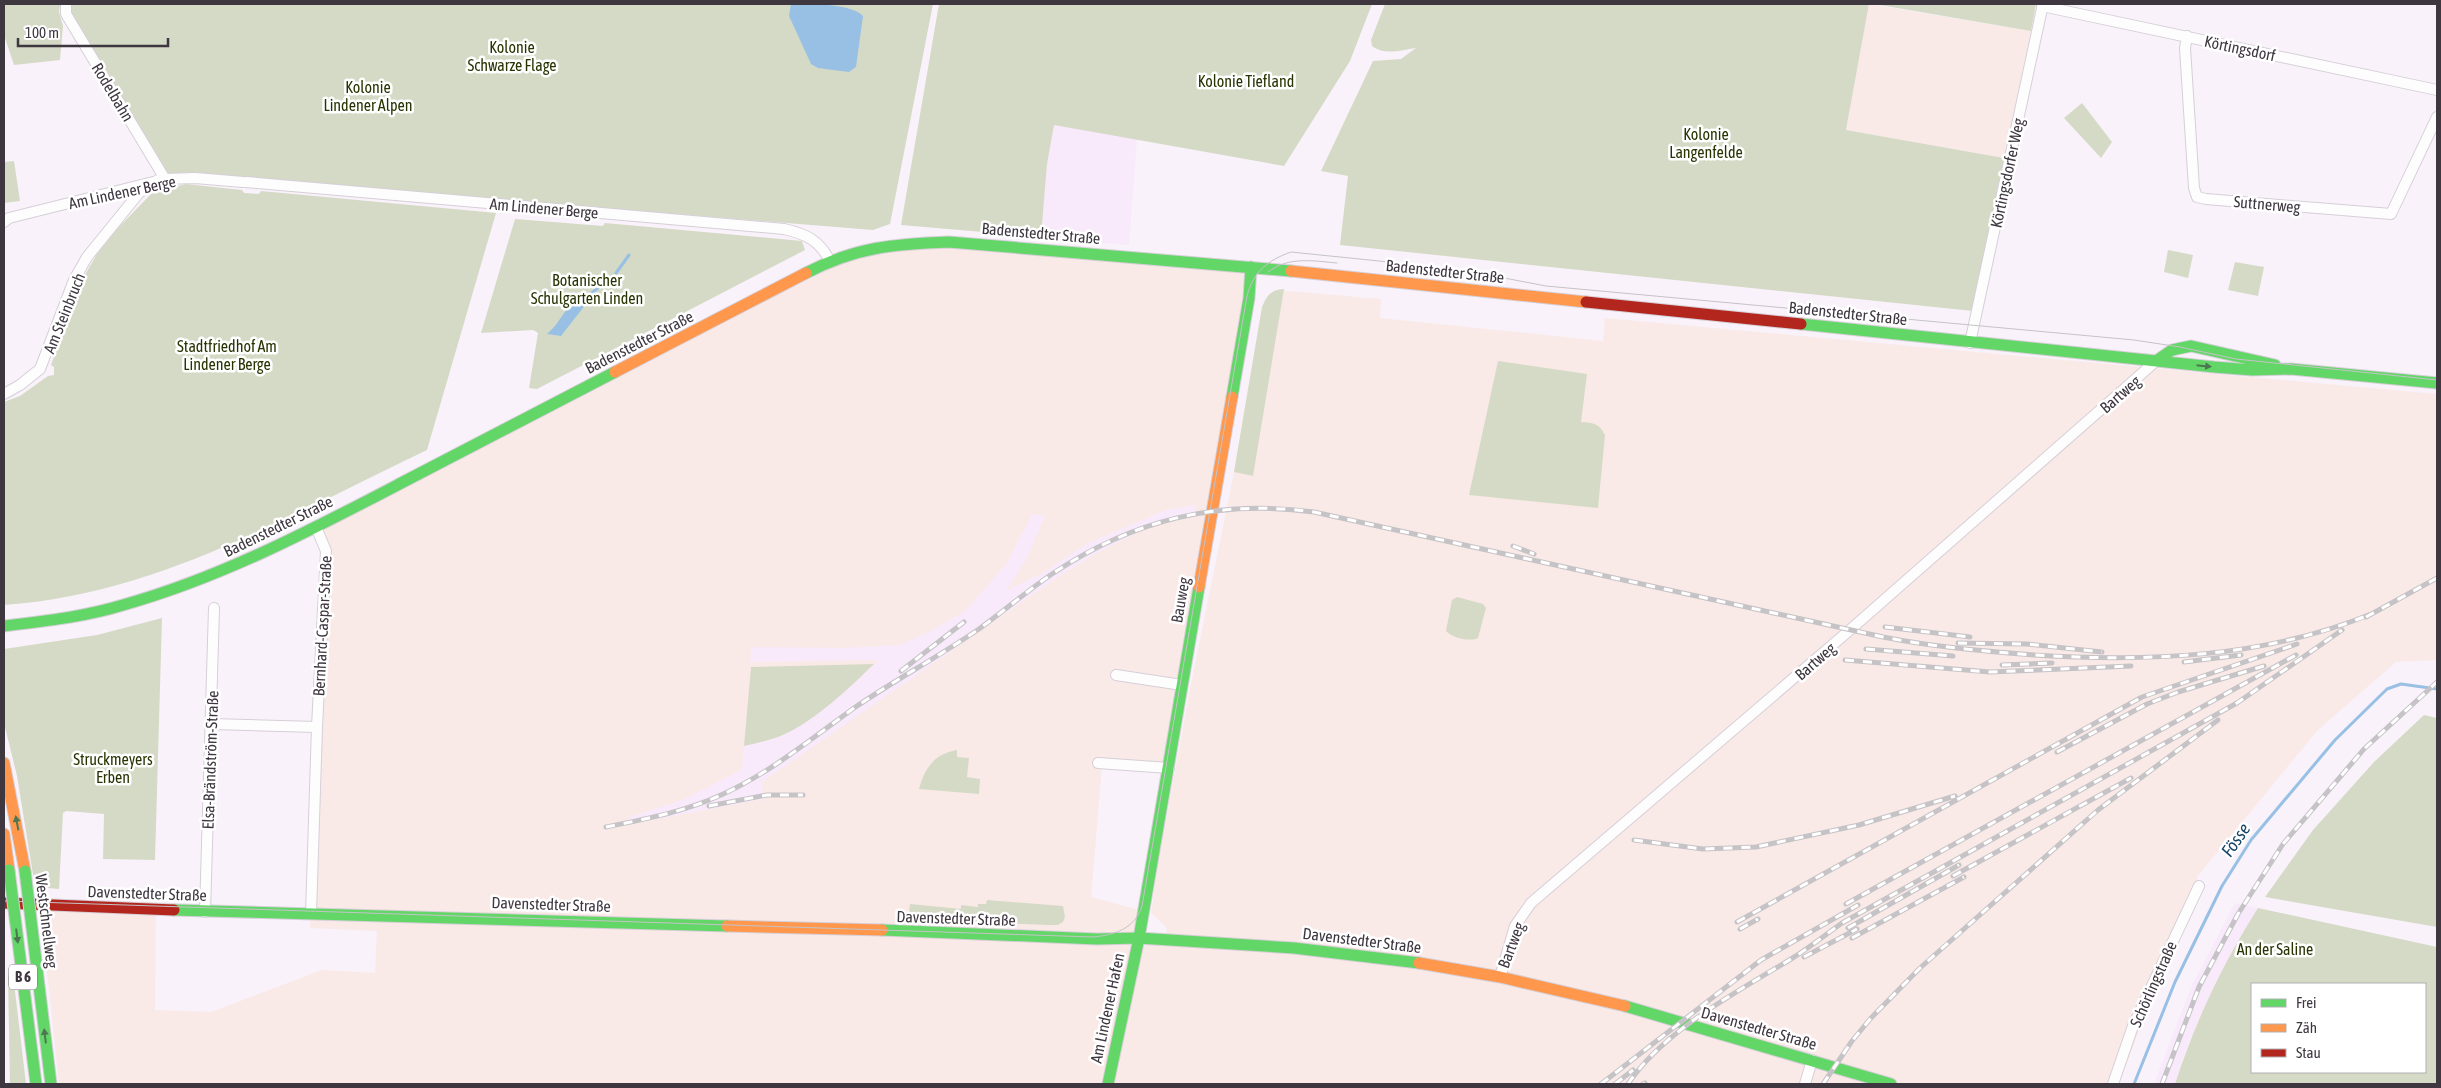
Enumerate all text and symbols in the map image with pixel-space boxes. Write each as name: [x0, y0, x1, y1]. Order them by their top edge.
scale bar: [18, 15, 168, 47]
text: 100 m: [25, 24, 59, 41]
street label: Körtingsdorf: [2203, 32, 2278, 65]
park label: Kolonie Schwarze Flage: [468, 38, 556, 75]
street label: Rodelbahn: [89, 59, 137, 125]
park label: Kolonie Tiefland: [1198, 72, 1294, 90]
park label: Kolonie Lindener Alpen: [323, 78, 413, 115]
street label: Körtingsdorfer Weg: [1987, 116, 2028, 230]
park label: Kolonie Langenfelde: [1669, 125, 1743, 162]
street label: Am Lindener Berge: [67, 172, 177, 213]
street label: Suttnerweg: [2233, 192, 2301, 217]
street label: Am Lindener Berge: [489, 194, 599, 223]
street label: Badenstedter Straße: [981, 219, 1101, 247]
street label: Badenstedter Straße: [1385, 256, 1505, 286]
street label: Am Steinbruch: [40, 270, 88, 356]
park label: Botanischer Schulgarten Linden: [531, 271, 643, 308]
street label: Badenstedter Straße: [1788, 298, 1908, 328]
street label: Badenstedter Straße: [582, 307, 696, 377]
park label: Stadtfriedhof Am Lindener Berge: [177, 337, 277, 374]
one-way arrow: [2197, 362, 2213, 370]
street label: Bartweg: [2096, 371, 2145, 417]
street label: Badenstedter Straße: [221, 492, 335, 560]
street label: Bernhard-Caspar-Straße: [309, 555, 336, 697]
street label: Bauweg: [1167, 576, 1194, 625]
street label: Bartweg: [1791, 638, 1840, 684]
street label: Elsa-Brändström-Straße: [199, 690, 221, 830]
park label: Struckmeyers Erben: [73, 750, 153, 786]
one-way arrow: [12, 815, 20, 831]
water label: Fösse: [2217, 819, 2255, 861]
street label: Westschnellweg: [31, 873, 62, 969]
street label: Davenstedter Straße: [87, 882, 207, 904]
street label: Davenstedter Straße: [491, 893, 611, 915]
street label: Davenstedter Straße: [896, 907, 1016, 929]
street label: Bartweg: [1494, 919, 1529, 971]
street label: Davenstedter Straße: [1302, 924, 1422, 956]
one-way arrow: [13, 928, 21, 944]
street label: Schörlingstraße: [2126, 938, 2181, 1030]
park label: An der Saline: [2237, 940, 2313, 958]
street label: Am Lindener Hafen: [1087, 951, 1127, 1065]
road number: B 6: [9, 964, 37, 990]
legend: [2251, 983, 2426, 1073]
text: Frei: [2296, 994, 2316, 1011]
street label: Davenstedter Straße: [1699, 1003, 1819, 1053]
text: Zäh: [2296, 1019, 2317, 1036]
one-way arrow: [41, 1028, 49, 1044]
text: Stau: [2296, 1044, 2321, 1061]

